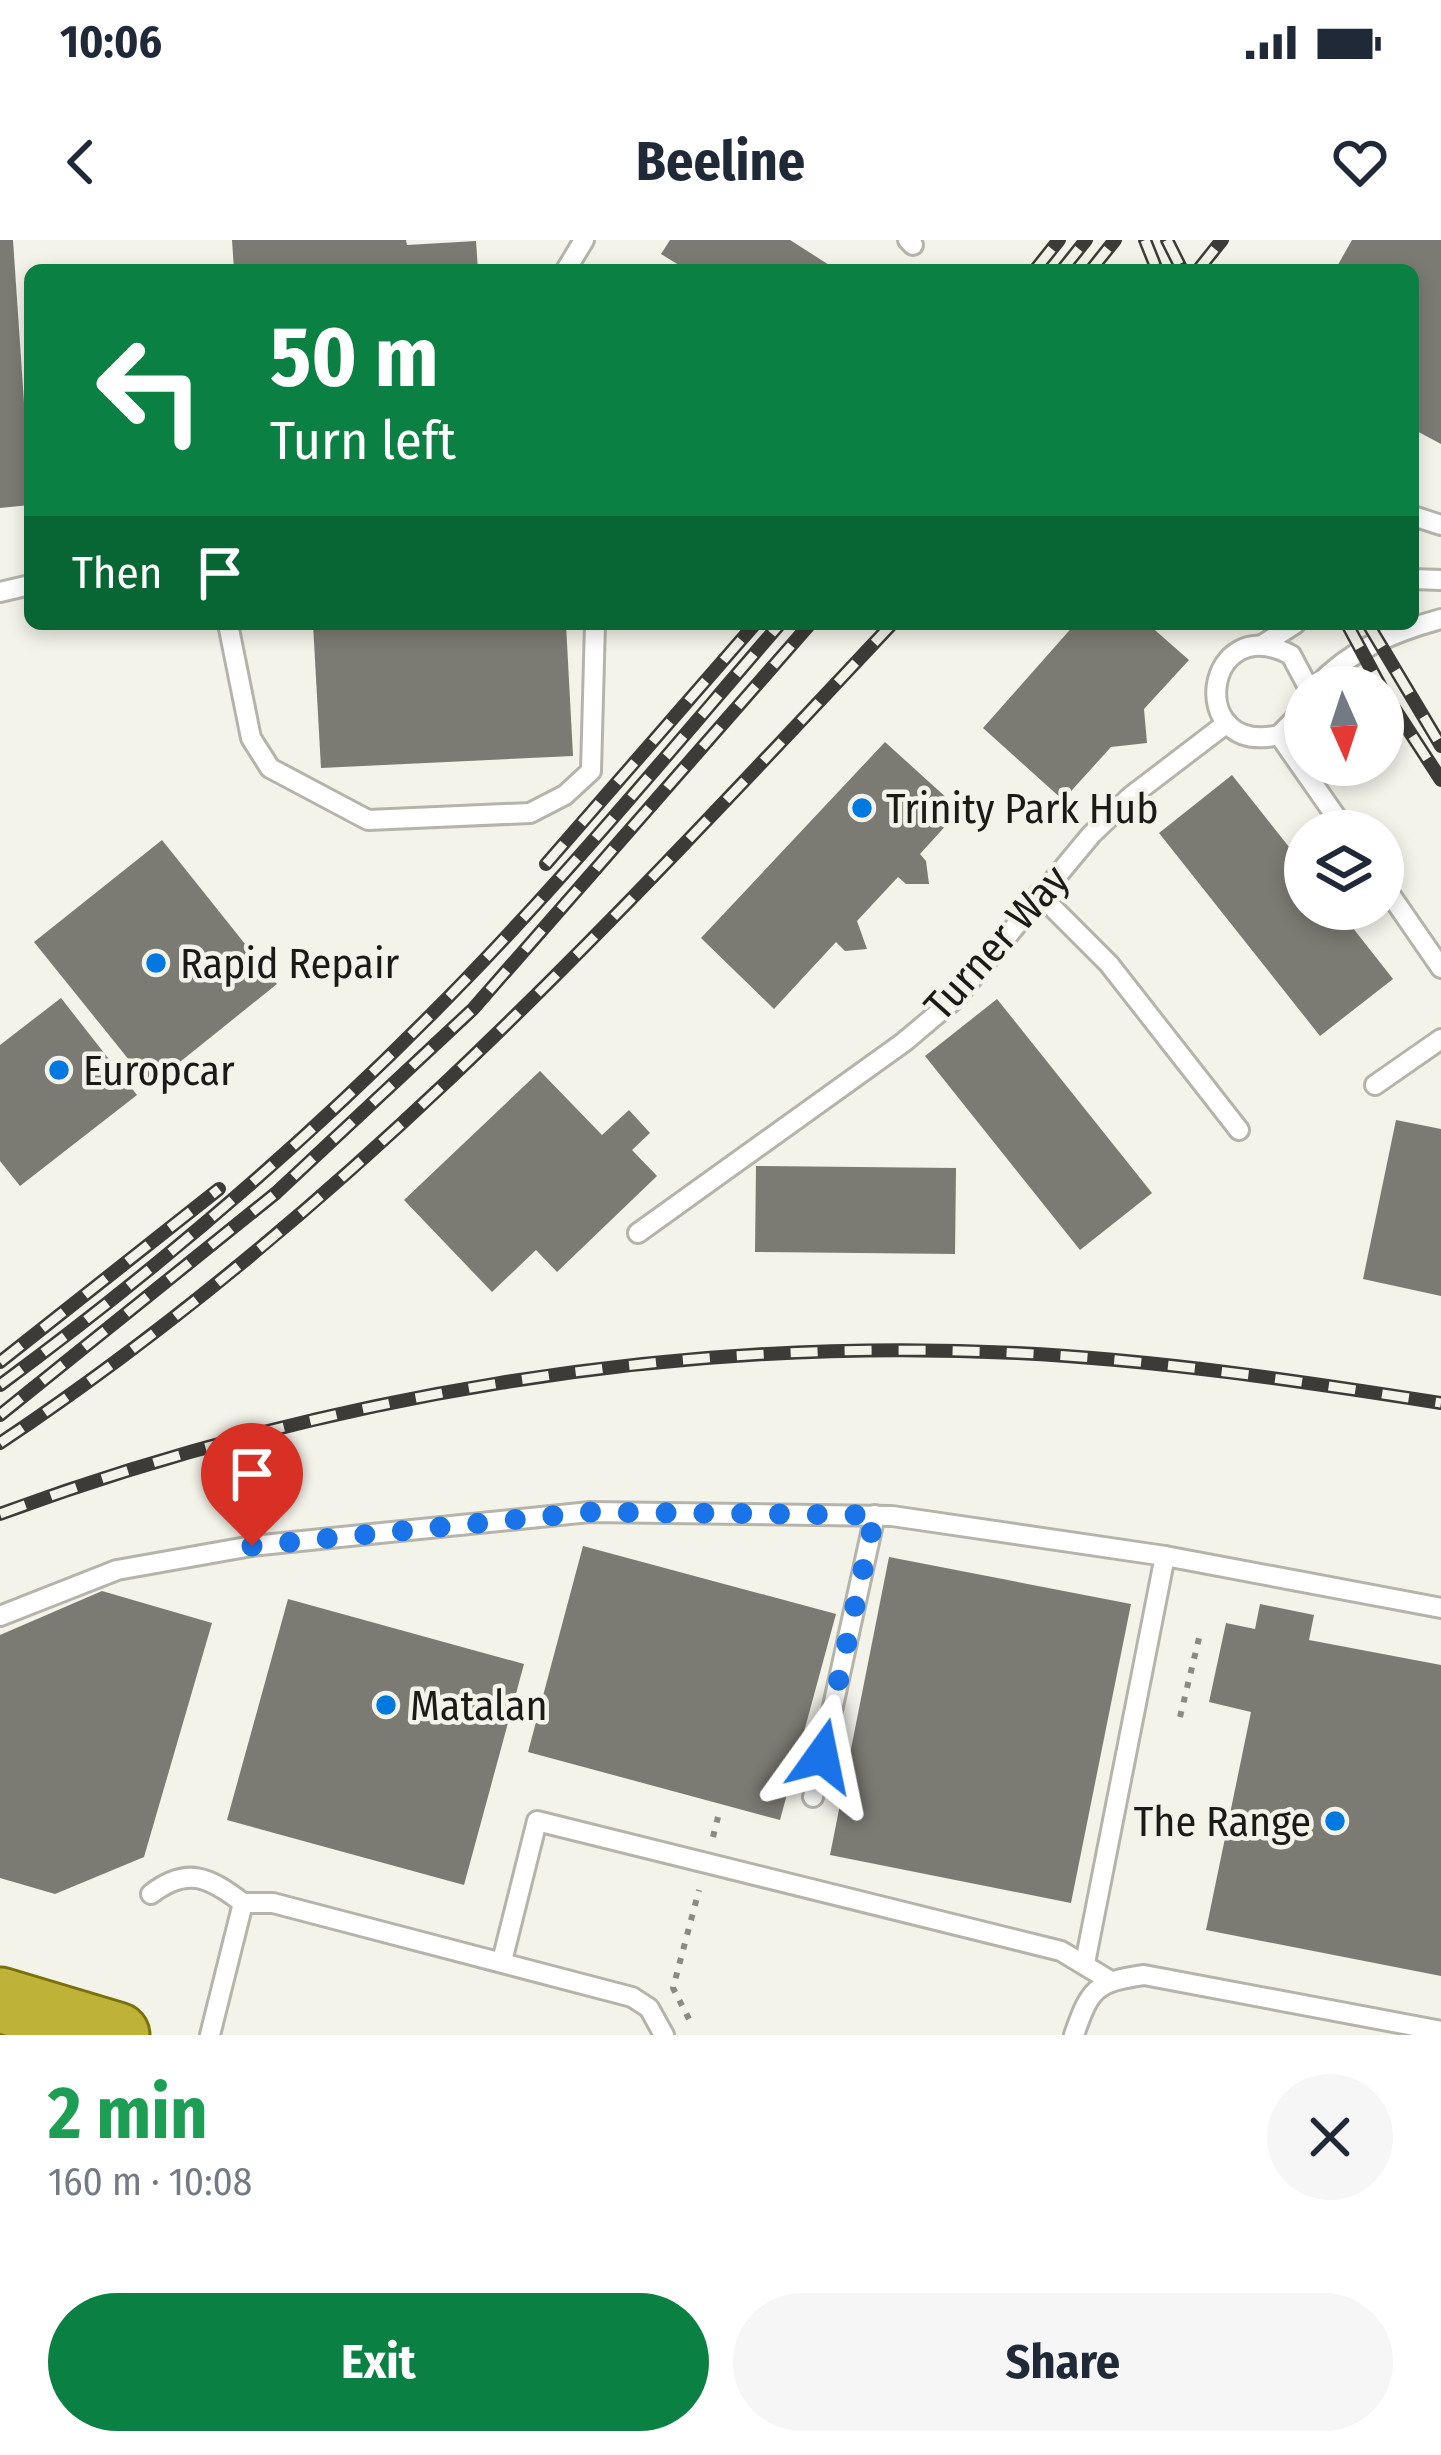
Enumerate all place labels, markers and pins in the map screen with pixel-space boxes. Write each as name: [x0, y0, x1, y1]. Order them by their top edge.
place label: Trinity Park Hub: [886, 784, 1159, 834]
marker: Trinity Park Hub: [849, 795, 875, 821]
place label: Rapid Repair: [180, 939, 399, 989]
marker: Rapid Repair: [143, 950, 169, 976]
place label: Europcar: [83, 1046, 235, 1096]
marker: Europcar: [46, 1057, 72, 1083]
pin: [201, 1423, 303, 1546]
place label: Matalan: [410, 1681, 548, 1731]
marker: Matalan: [373, 1692, 399, 1718]
place label: The Range: [1134, 1797, 1311, 1847]
marker: The Range: [1322, 1808, 1348, 1834]

